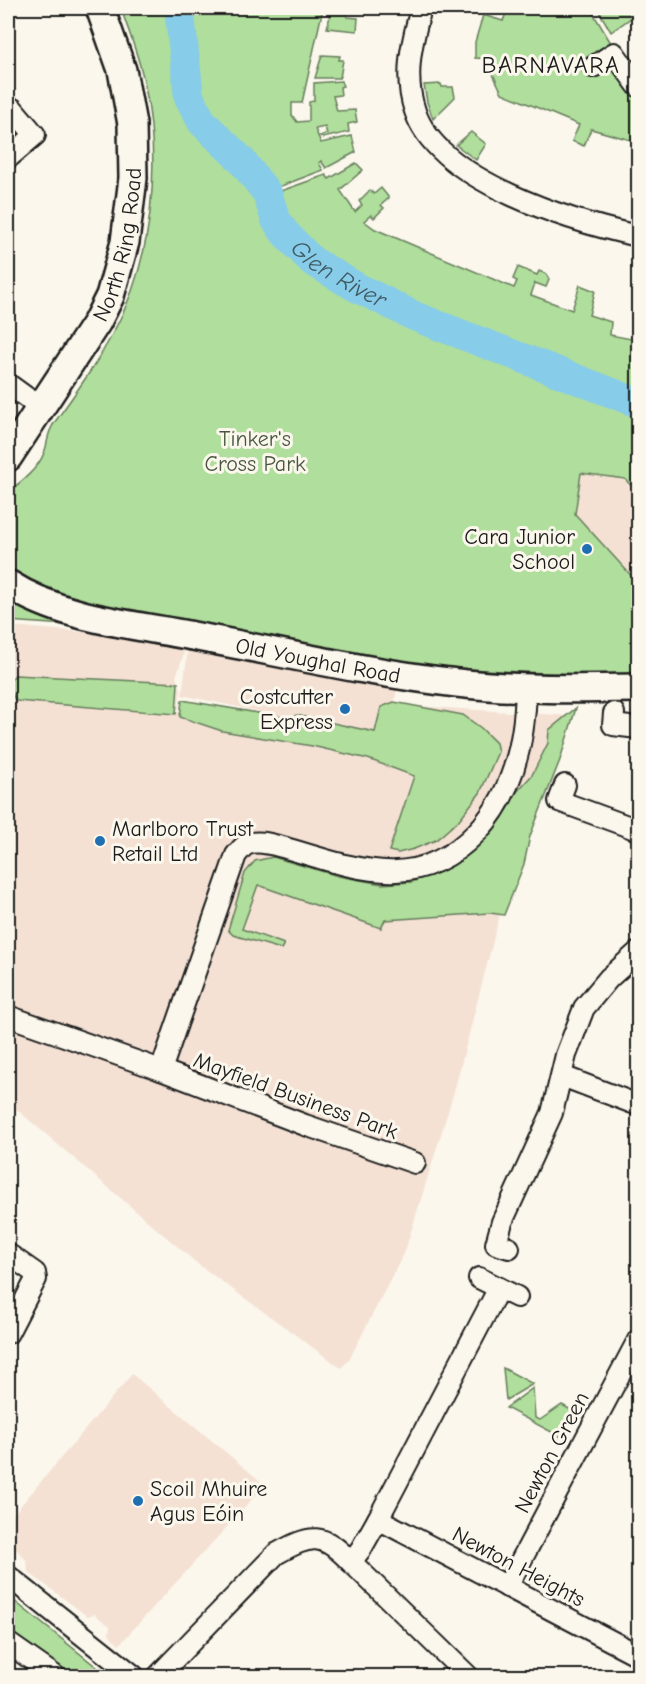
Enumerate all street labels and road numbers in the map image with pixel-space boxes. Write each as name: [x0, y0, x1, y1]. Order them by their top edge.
street label: North Ring Road: [87, 167, 147, 326]
street label: Old Youghal Road: [233, 633, 402, 689]
street label: Mayfield Business Park: [190, 1047, 402, 1145]
street label: Newton Green: [509, 1387, 595, 1518]
street label: Newton Heights: [448, 1521, 589, 1613]

